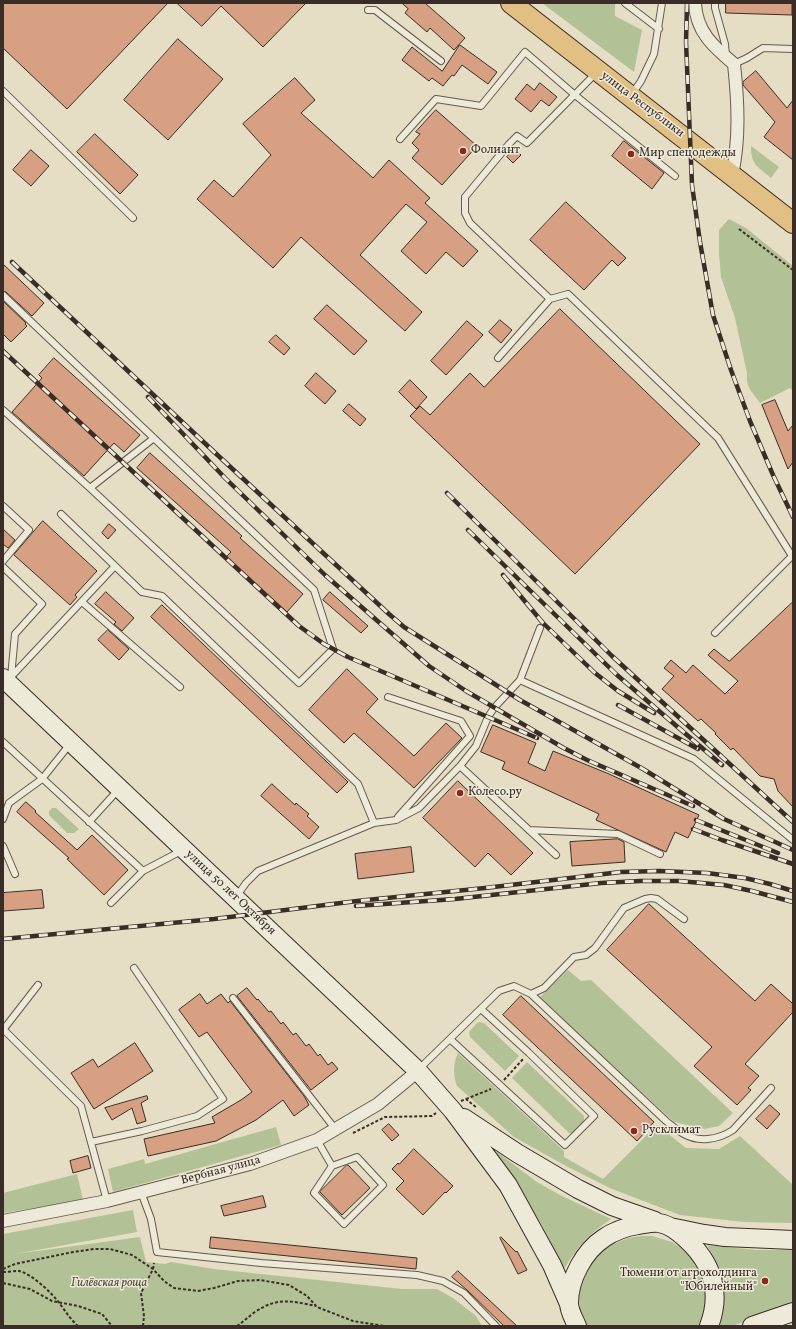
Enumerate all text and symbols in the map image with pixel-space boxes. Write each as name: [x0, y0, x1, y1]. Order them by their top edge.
street label: улица Республики: [597, 69, 687, 141]
place label: Фолиант: [471, 144, 520, 158]
marker: Фолиант: [458, 146, 468, 156]
place label: Мир спецодежды: [639, 147, 736, 161]
marker: Мир спецодежды: [626, 149, 636, 159]
place label: Колесо.ру: [468, 786, 522, 800]
marker: Колесо.ру: [455, 788, 465, 798]
street label: улица 50 лет Октября: [182, 847, 278, 939]
place label: Русклимат: [642, 1124, 701, 1138]
marker: Русклимат: [629, 1126, 639, 1136]
street label: Вербная улица: [180, 1153, 262, 1189]
place label: Тюмени от агрохолдинга "Юбилейный": [620, 1267, 757, 1295]
marker: Тюмени от агрохолдинга "Юбилейный": [760, 1276, 770, 1286]
park label: Гилёвская роща: [71, 1277, 147, 1291]

